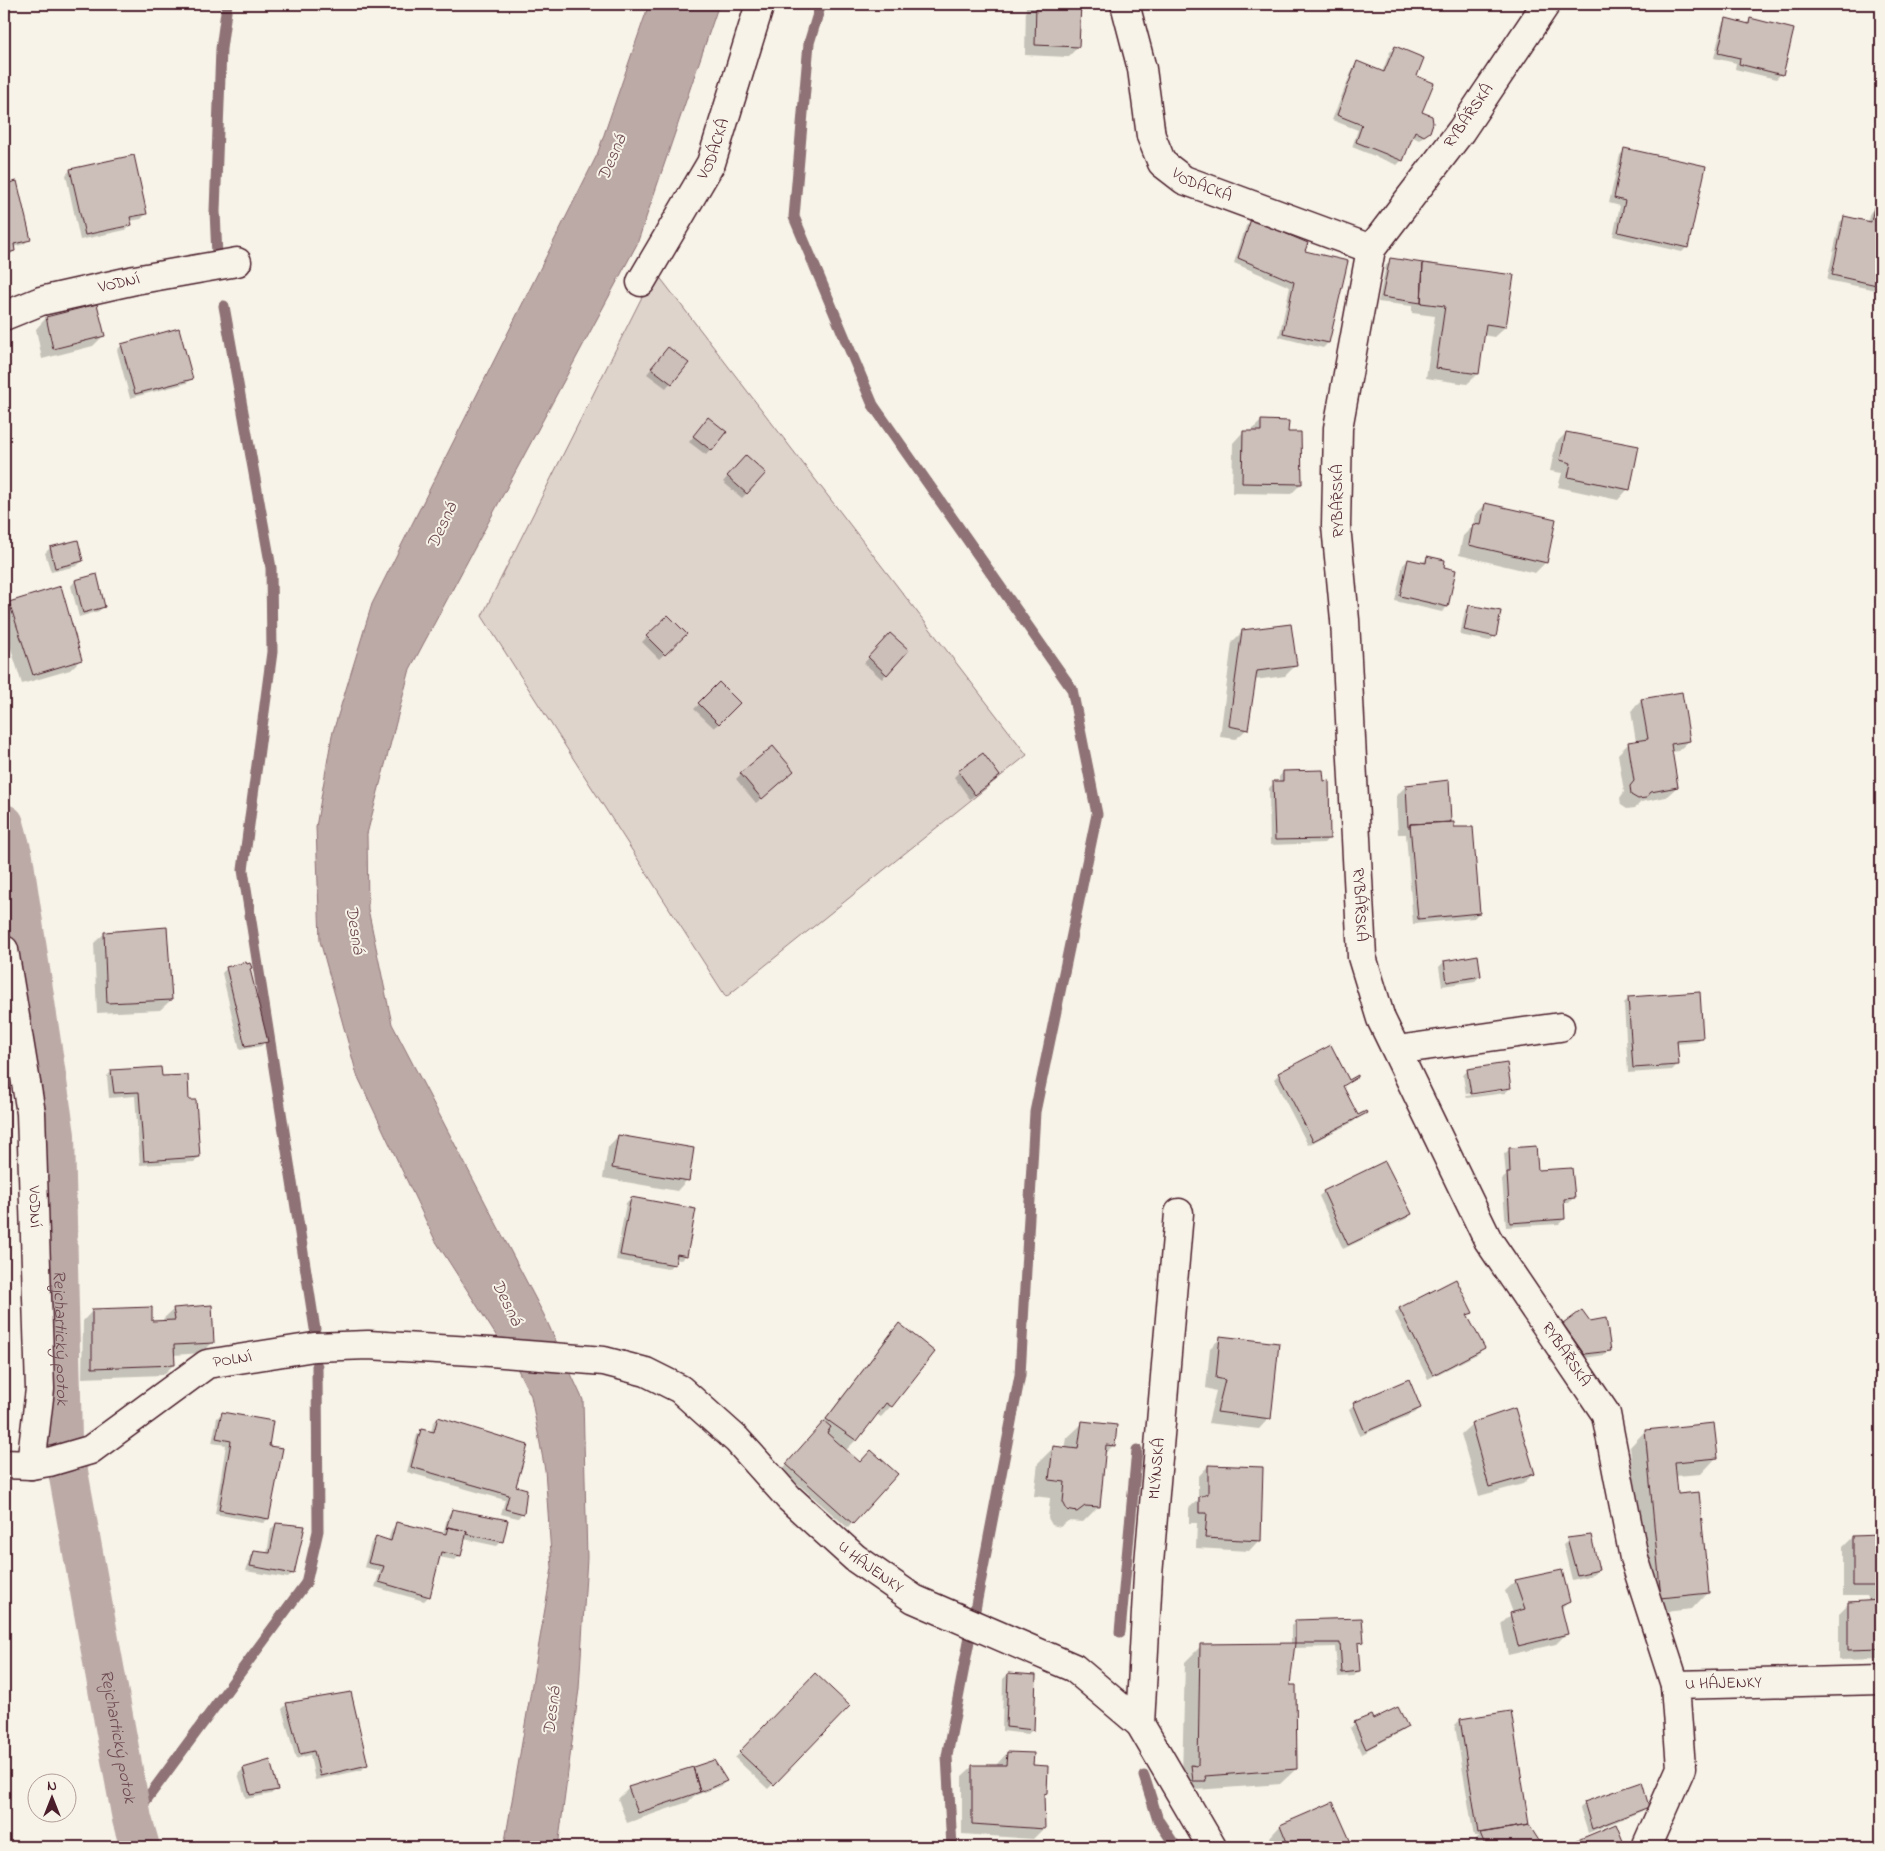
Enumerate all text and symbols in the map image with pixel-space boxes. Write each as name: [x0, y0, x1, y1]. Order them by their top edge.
street label: RYBÁŘSKÁ: [1438, 79, 1500, 153]
street label: VODÁCKÁ: [691, 116, 736, 185]
water label: Desná: [592, 130, 635, 185]
street label: VODÁCKÁ: [1165, 162, 1235, 209]
street label: VODNÍ: [95, 267, 142, 300]
street label: RYBÁŘSKÁ: [1326, 464, 1350, 538]
water label: Desná: [421, 498, 465, 553]
street label: RYBÁŘSKÁ: [1346, 868, 1373, 942]
water label: Desná: [337, 904, 371, 957]
street label: VODNÍ: [21, 1184, 47, 1228]
water label: Rejchartický potok: [45, 1270, 74, 1407]
water label: Desná: [484, 1276, 529, 1331]
street label: RYBÁŘSKÁ: [1535, 1317, 1596, 1392]
street label: POLNÍ: [211, 1345, 254, 1375]
street label: MLÝNSKÁ: [1143, 1437, 1172, 1500]
street label: U HÁJENKY: [832, 1535, 909, 1600]
water label: Rejchartický potok: [92, 1668, 142, 1806]
street label: U HÁJENKY: [1685, 1671, 1763, 1697]
water label: Desná: [537, 1685, 569, 1737]
north arrow: [28, 1774, 78, 1824]
text: N: [47, 1776, 57, 1797]

